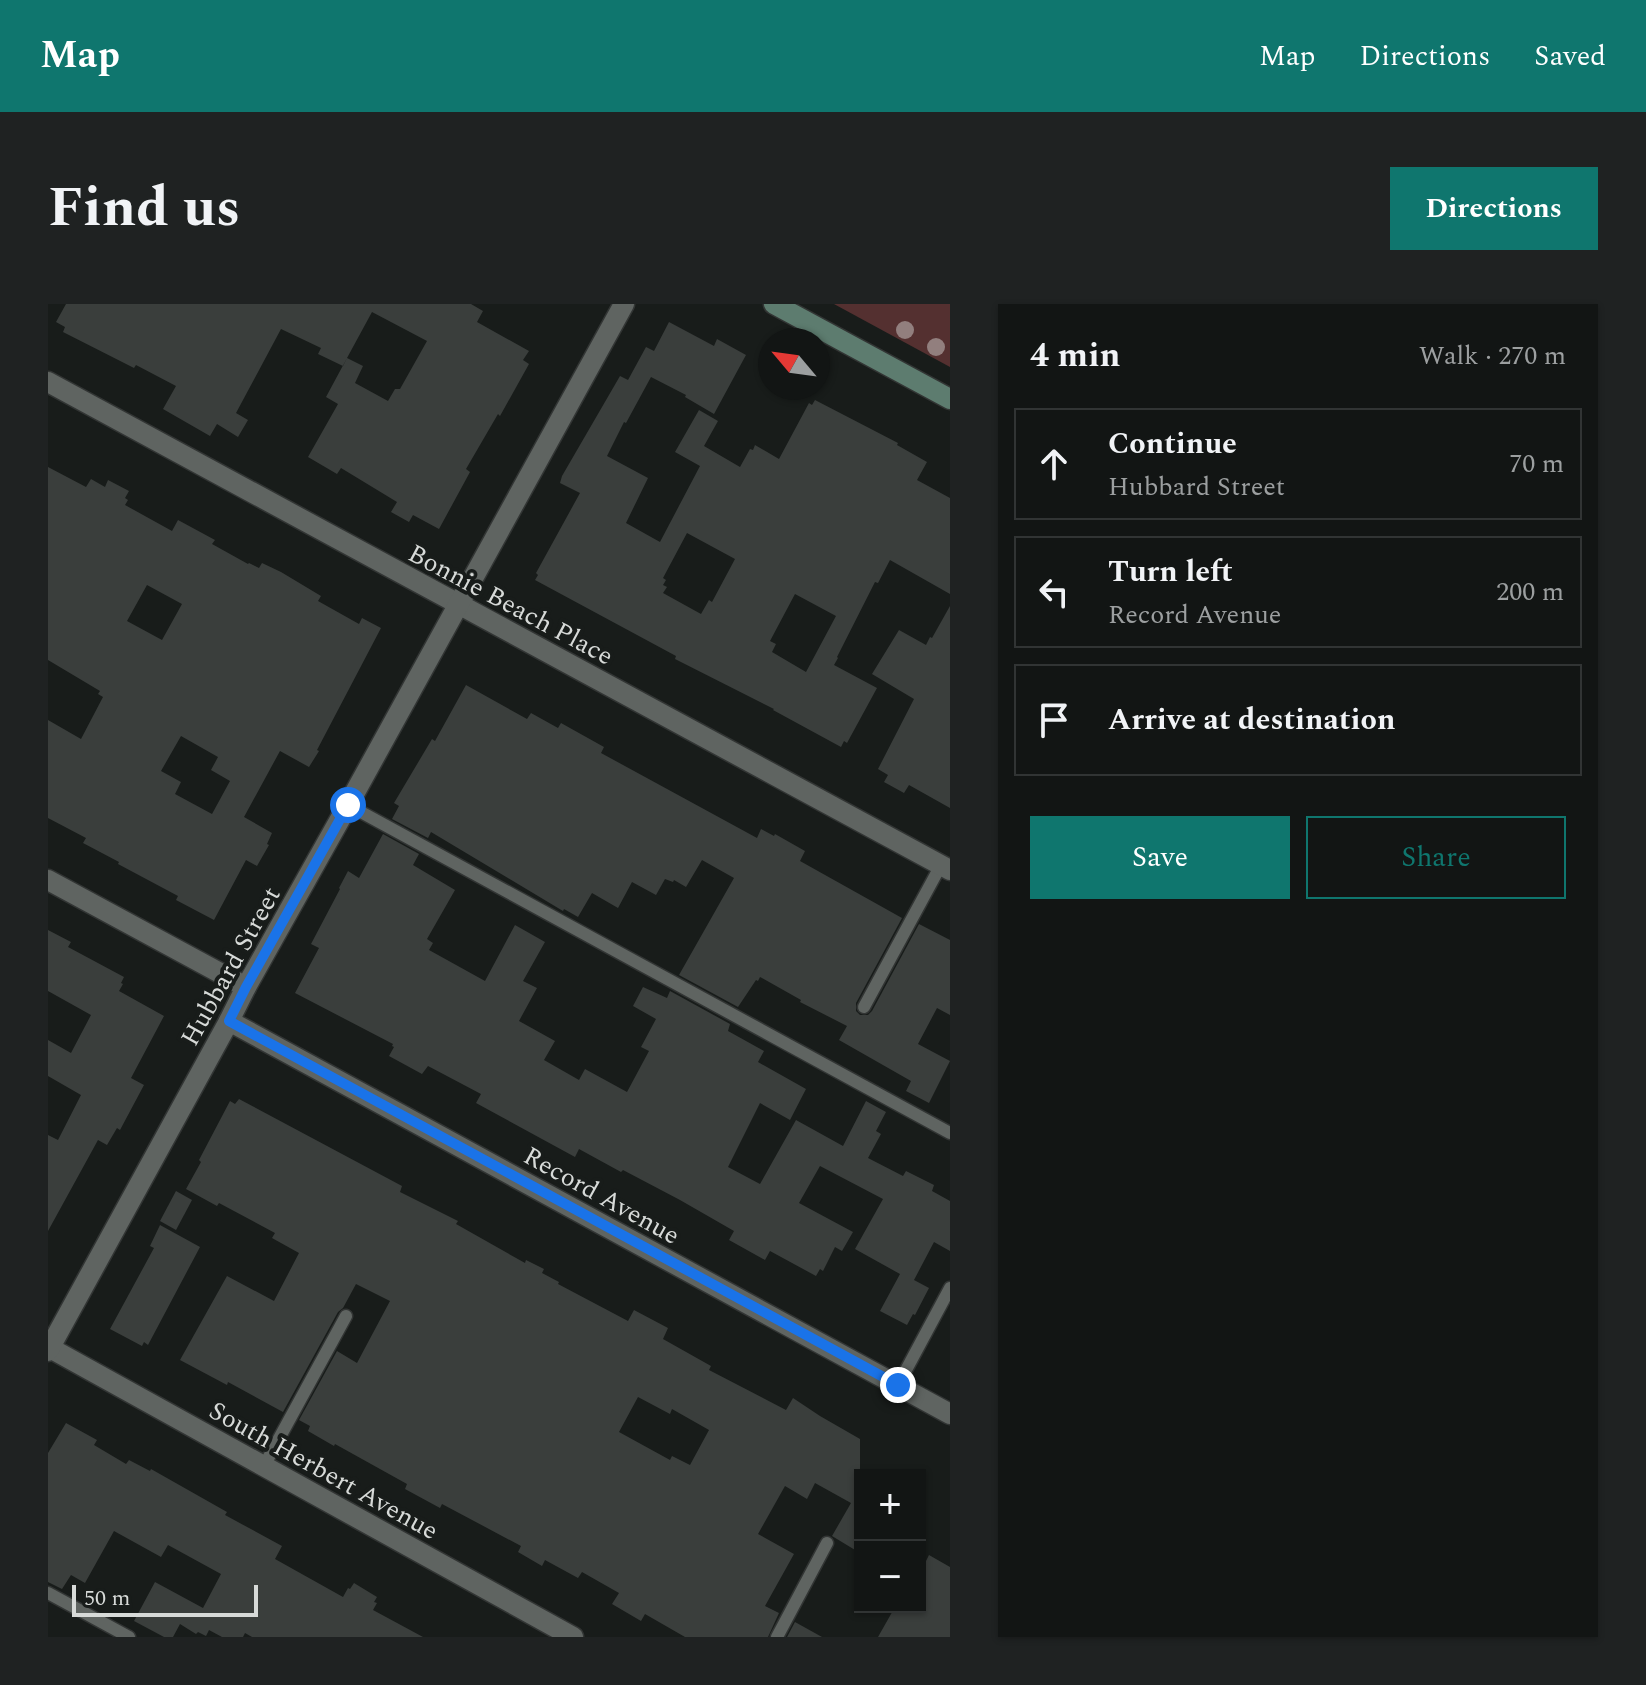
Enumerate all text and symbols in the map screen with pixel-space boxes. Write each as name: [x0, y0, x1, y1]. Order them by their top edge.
text: Map: [40, 27, 120, 85]
text: Map: [1259, 35, 1316, 78]
text: Directions: [1360, 35, 1490, 78]
text: Saved: [1534, 35, 1606, 78]
text: Find us: [48, 166, 241, 251]
button: Directions: [1390, 167, 1598, 250]
north arrow: [758, 328, 830, 400]
text: 4 min: [1030, 330, 1120, 382]
text: Walk · 270 m: [1419, 336, 1566, 376]
text: Continue: [1108, 421, 1237, 467]
icon: ahead: [1032, 442, 1076, 486]
text: 70 m: [1509, 444, 1564, 484]
text: Hubbard Street: [1108, 467, 1285, 507]
street label: Bonnie Beach Place: [401, 534, 620, 676]
text: Turn left: [1108, 549, 1233, 595]
icon: left: [1032, 570, 1076, 614]
text: 200 m: [1496, 572, 1564, 612]
text: Record Avenue: [1108, 595, 1281, 635]
text: Arrive at destination: [1108, 697, 1395, 743]
icon: arrive: [1032, 698, 1076, 742]
route start: [330, 787, 366, 823]
button: Save: [1030, 816, 1290, 899]
button: Share: [1306, 816, 1566, 899]
street label: Hubbard Street: [170, 879, 291, 1054]
street label: Record Avenue: [516, 1136, 687, 1255]
route end: [880, 1367, 916, 1403]
street label: South Herbert Avenue: [201, 1391, 446, 1551]
map controls: [854, 1469, 926, 1613]
button: +: [854, 1469, 926, 1541]
button: −: [854, 1541, 926, 1613]
scale bar: [72, 1581, 258, 1617]
text: 50 m: [84, 1582, 130, 1615]

